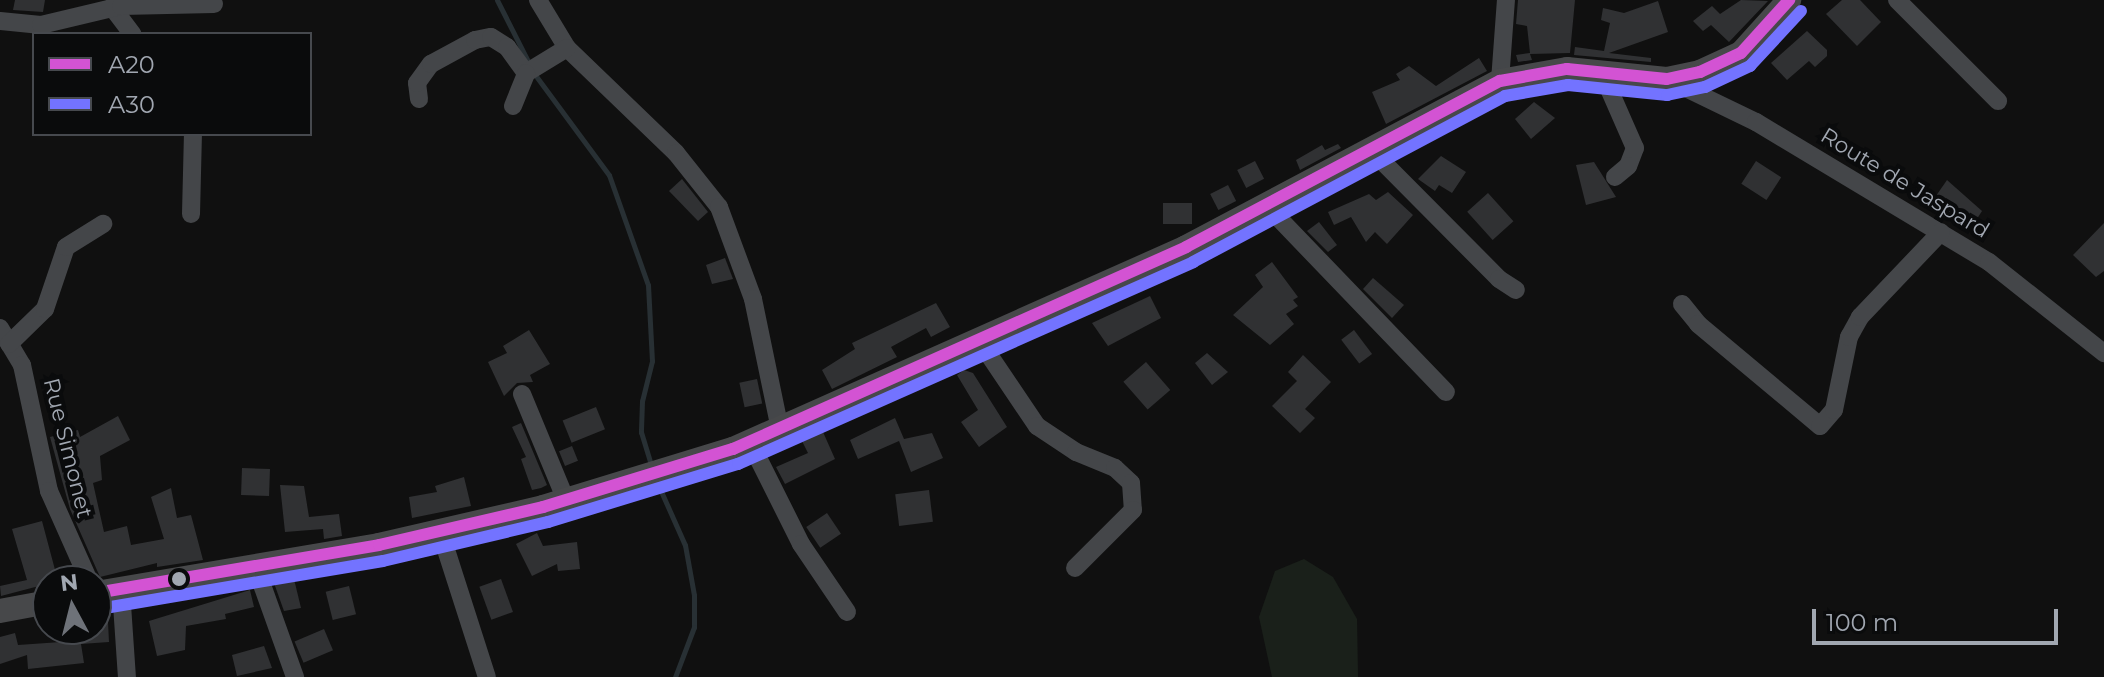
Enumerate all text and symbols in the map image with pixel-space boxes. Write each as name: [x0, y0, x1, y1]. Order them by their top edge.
legend: [32, 32, 312, 136]
text: A20: [108, 50, 155, 79]
text: A30: [108, 90, 155, 119]
street label: Route de Jaspard: [1816, 122, 1994, 244]
street label: Rue Simonet: [38, 375, 98, 521]
north arrow: [32, 565, 112, 645]
text: N: [59, 568, 80, 597]
unlabelled marker: [171, 571, 187, 587]
scale bar: [1816, 593, 2062, 643]
text: 100 m: [1826, 608, 1898, 637]

